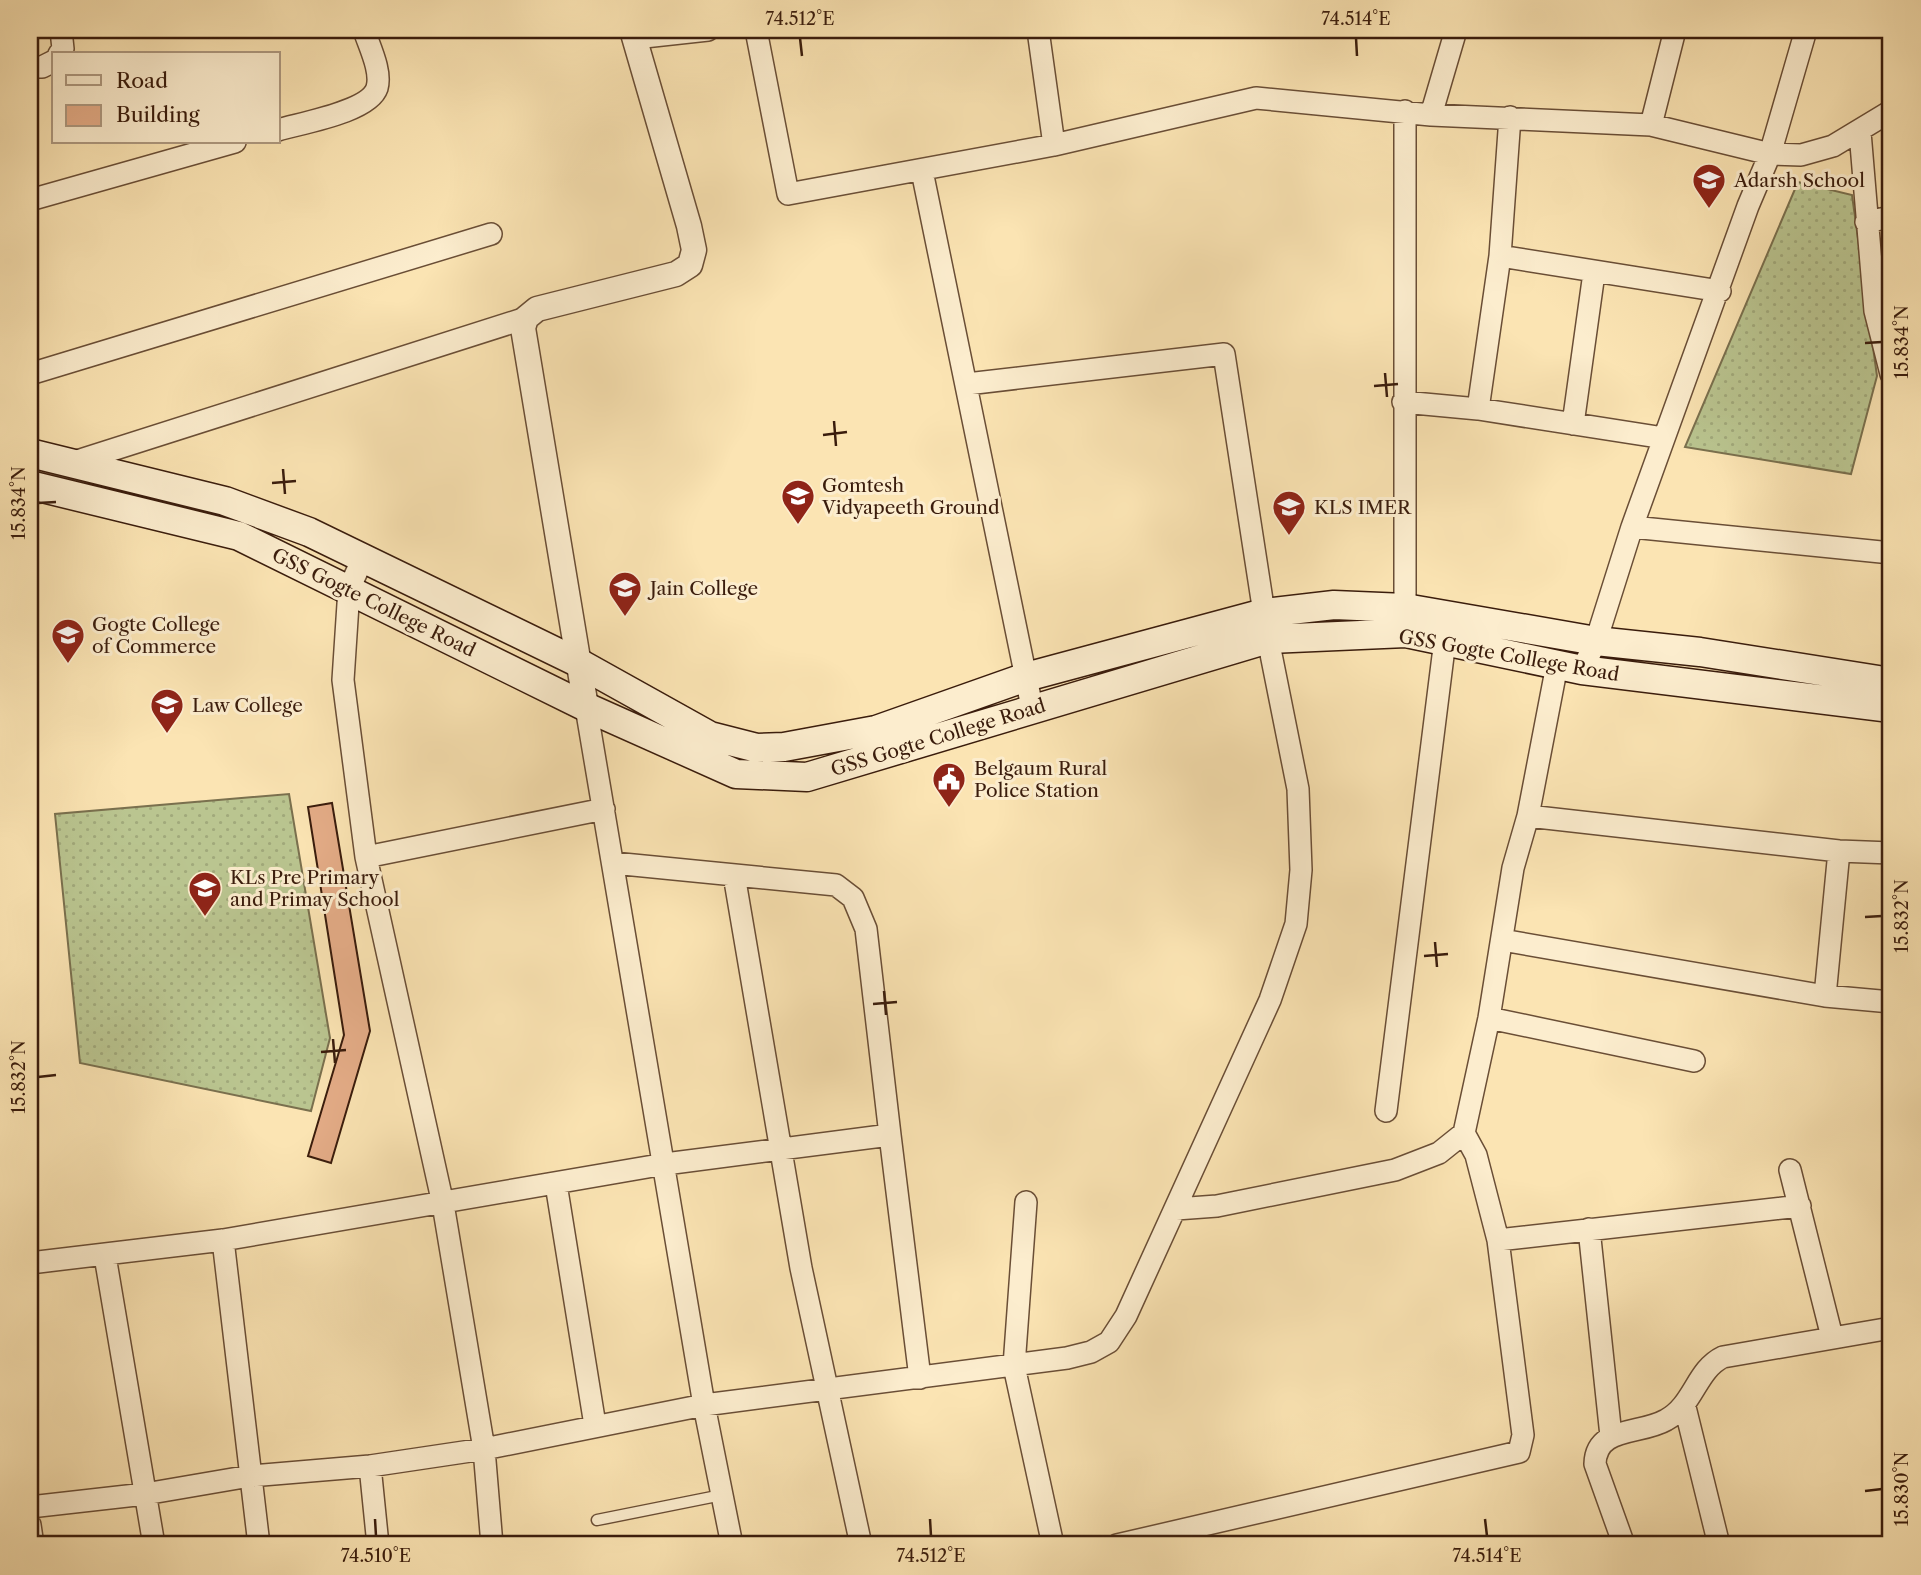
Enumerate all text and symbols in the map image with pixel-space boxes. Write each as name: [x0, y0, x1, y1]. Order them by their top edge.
text: 74.512°E: [765, 8, 835, 30]
text: 74.514°E: [1321, 8, 1391, 30]
legend: [52, 52, 280, 144]
text: Road: [116, 68, 168, 93]
text: Building: [116, 102, 201, 127]
school or university icon: Adarsh School: [1690, 161, 1728, 210]
place label: Adarsh School: [1733, 169, 1865, 192]
text: 15.834°N: [1891, 305, 1913, 379]
text: 15.834°N: [8, 466, 30, 540]
place label: Gomtesh Vidyapeeth Ground: [821, 474, 1000, 519]
school or university icon: Gomtesh Vidyapeeth Ground: [779, 477, 817, 526]
school or university icon: KLS IMER: [1270, 488, 1308, 537]
place label: KLS IMER: [1314, 496, 1412, 519]
street label: GSS Gogte College Road: [268, 543, 480, 662]
school or university icon: Jain College: [606, 569, 644, 618]
place label: Jain College: [647, 577, 758, 600]
place label: Gogte College of Commerce: [92, 613, 220, 658]
school or university icon: Gogte College of Commerce: [49, 616, 87, 665]
street label: GSS Gogte College Road: [1397, 625, 1621, 686]
school or university icon: Law College: [148, 686, 186, 735]
place label: Law College: [192, 694, 303, 717]
street label: GSS Gogte College Road: [828, 694, 1049, 781]
place label: Belgaum Rural Police Station: [974, 757, 1108, 802]
public building icon: Belgaum Rural Police Station: [930, 760, 968, 809]
place label: KLs Pre Primary and Primay School: [230, 866, 400, 911]
school or university icon: KLs Pre Primary and Primay School: [186, 869, 224, 918]
text: 15.832°N: [1891, 879, 1913, 953]
text: 15.832°N: [8, 1040, 30, 1114]
text: 15.830°N: [1891, 1451, 1913, 1526]
text: 74.510°E: [341, 1545, 411, 1567]
text: 74.512°E: [896, 1545, 966, 1567]
text: 74.514°E: [1452, 1545, 1522, 1567]

